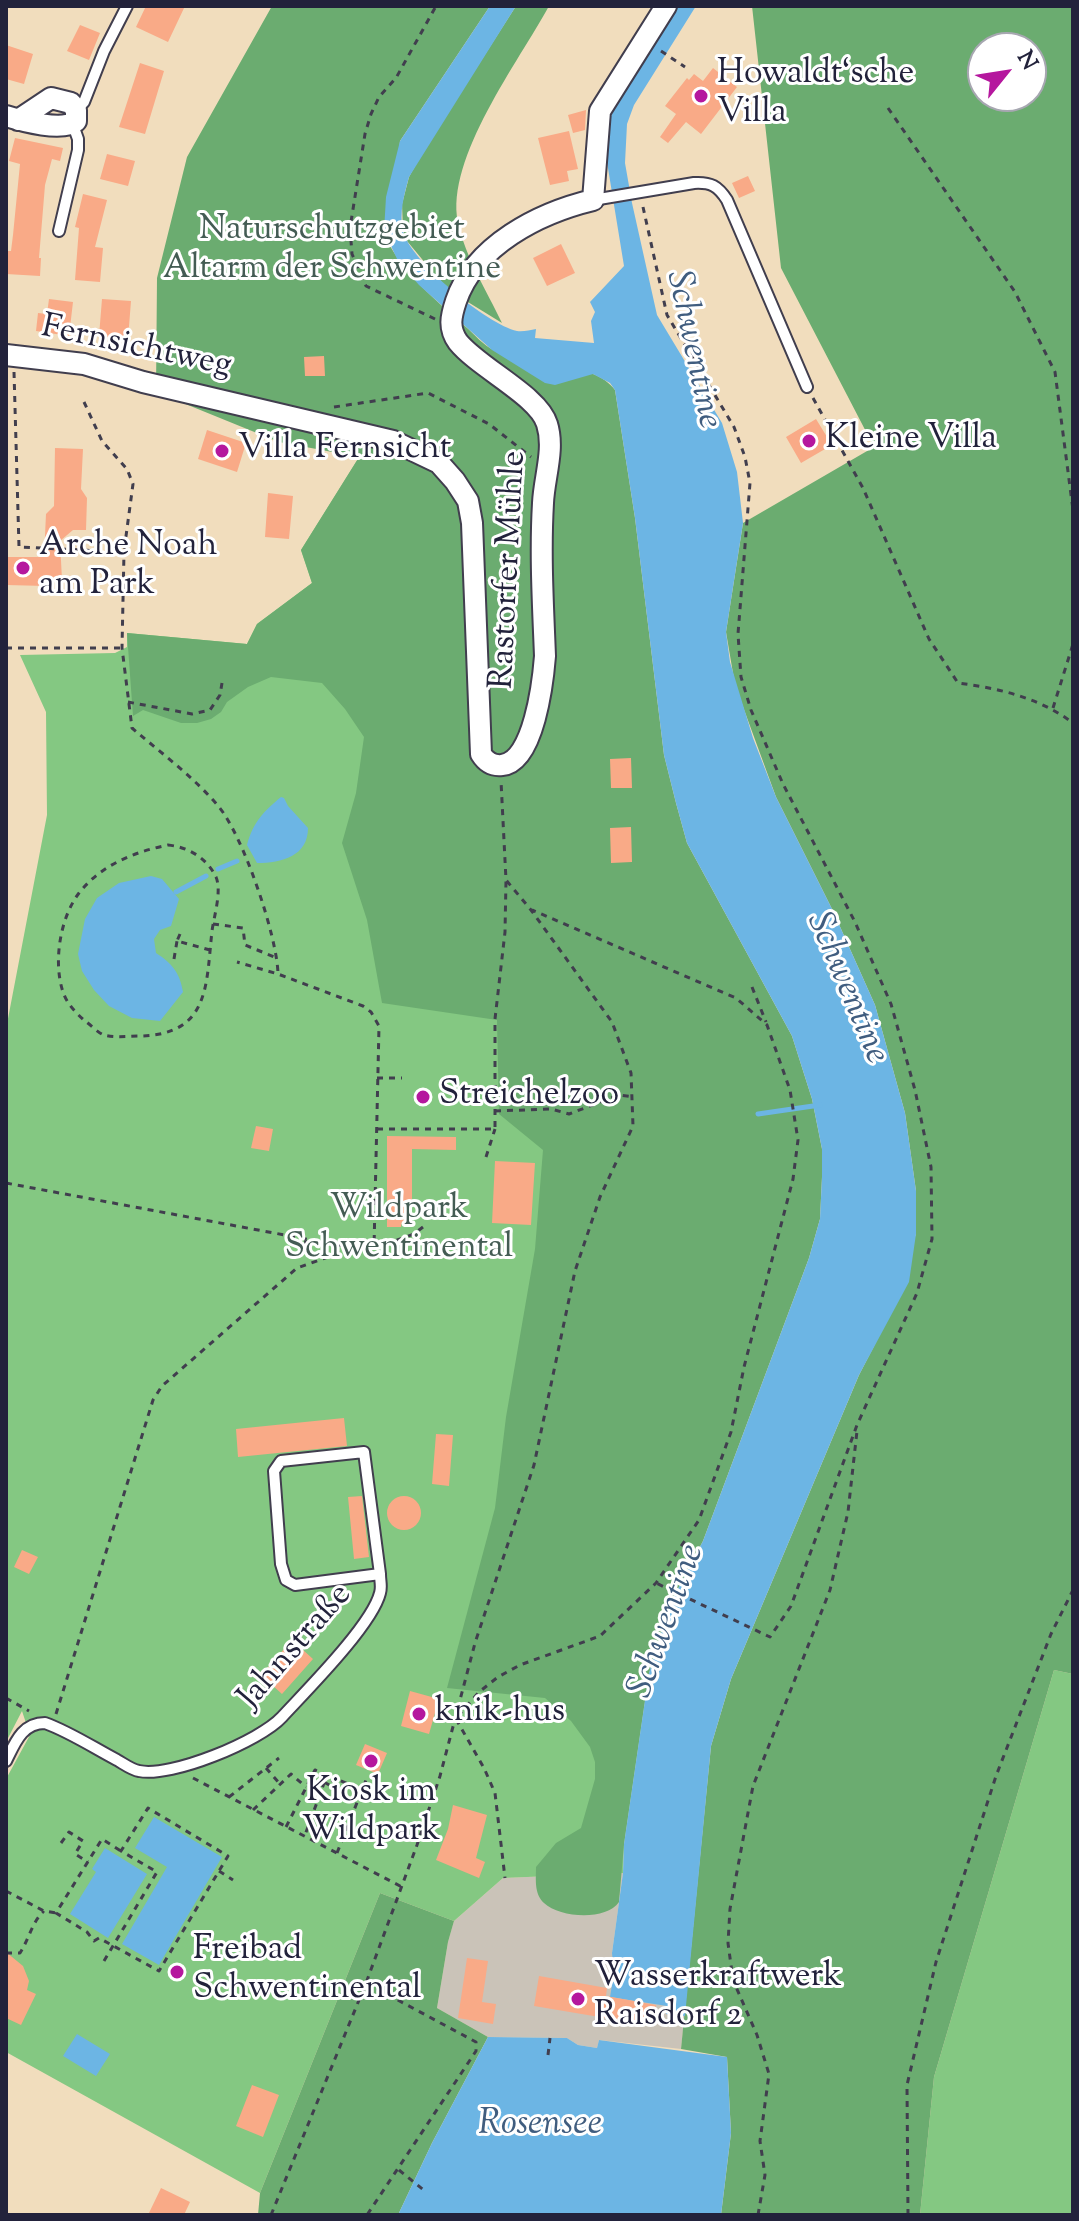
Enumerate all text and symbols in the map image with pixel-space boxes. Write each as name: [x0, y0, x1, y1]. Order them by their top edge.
north arrow: [967, 32, 1047, 112]
text: N: [1008, 45, 1044, 77]
place label: Howaldt‘sche Villa: [717, 56, 914, 136]
marker: Howaldt‘sche Villa: [692, 87, 710, 105]
park label: Naturschutzgebiet Altarm der Schwentine: [163, 212, 501, 292]
water label: Schwentine: [653, 267, 729, 433]
street label: Fernsichtweg: [37, 309, 235, 389]
place label: Kleine Villa: [825, 421, 997, 461]
place label: Villa Fernsicht: [238, 431, 451, 471]
marker: Kleine Villa: [800, 432, 818, 450]
marker: Villa Fernsicht: [213, 442, 231, 460]
street label: Rastorfer Mühle: [484, 450, 538, 690]
place label: Arche Noah am Park: [39, 528, 217, 608]
marker: Arche Noah am Park: [14, 559, 32, 577]
water label: Schwentine: [794, 907, 896, 1071]
place label: Streichelzoo: [439, 1077, 619, 1117]
marker: Streichelzoo: [414, 1088, 432, 1106]
park label: Wildpark Schwentinental: [285, 1191, 513, 1270]
water label: Schwentine: [621, 1539, 717, 1705]
street label: Jahnstraße: [231, 1577, 363, 1719]
place label: knik-hus: [435, 1694, 565, 1734]
marker: knik-hus: [410, 1705, 428, 1723]
marker: Kiosk im Wildpark: [362, 1752, 380, 1770]
place label: Kiosk im Wildpark: [302, 1774, 440, 1854]
place label: Freibad Schwentinental: [193, 1932, 422, 2012]
place label: Wasserkraftwerk Raisdorf 2: [594, 1959, 842, 2038]
marker: Freibad Schwentinental: [168, 1963, 186, 1981]
marker: Wasserkraftwerk Raisdorf 2: [569, 1990, 587, 2008]
water label: Rosensee: [478, 2105, 602, 2149]

